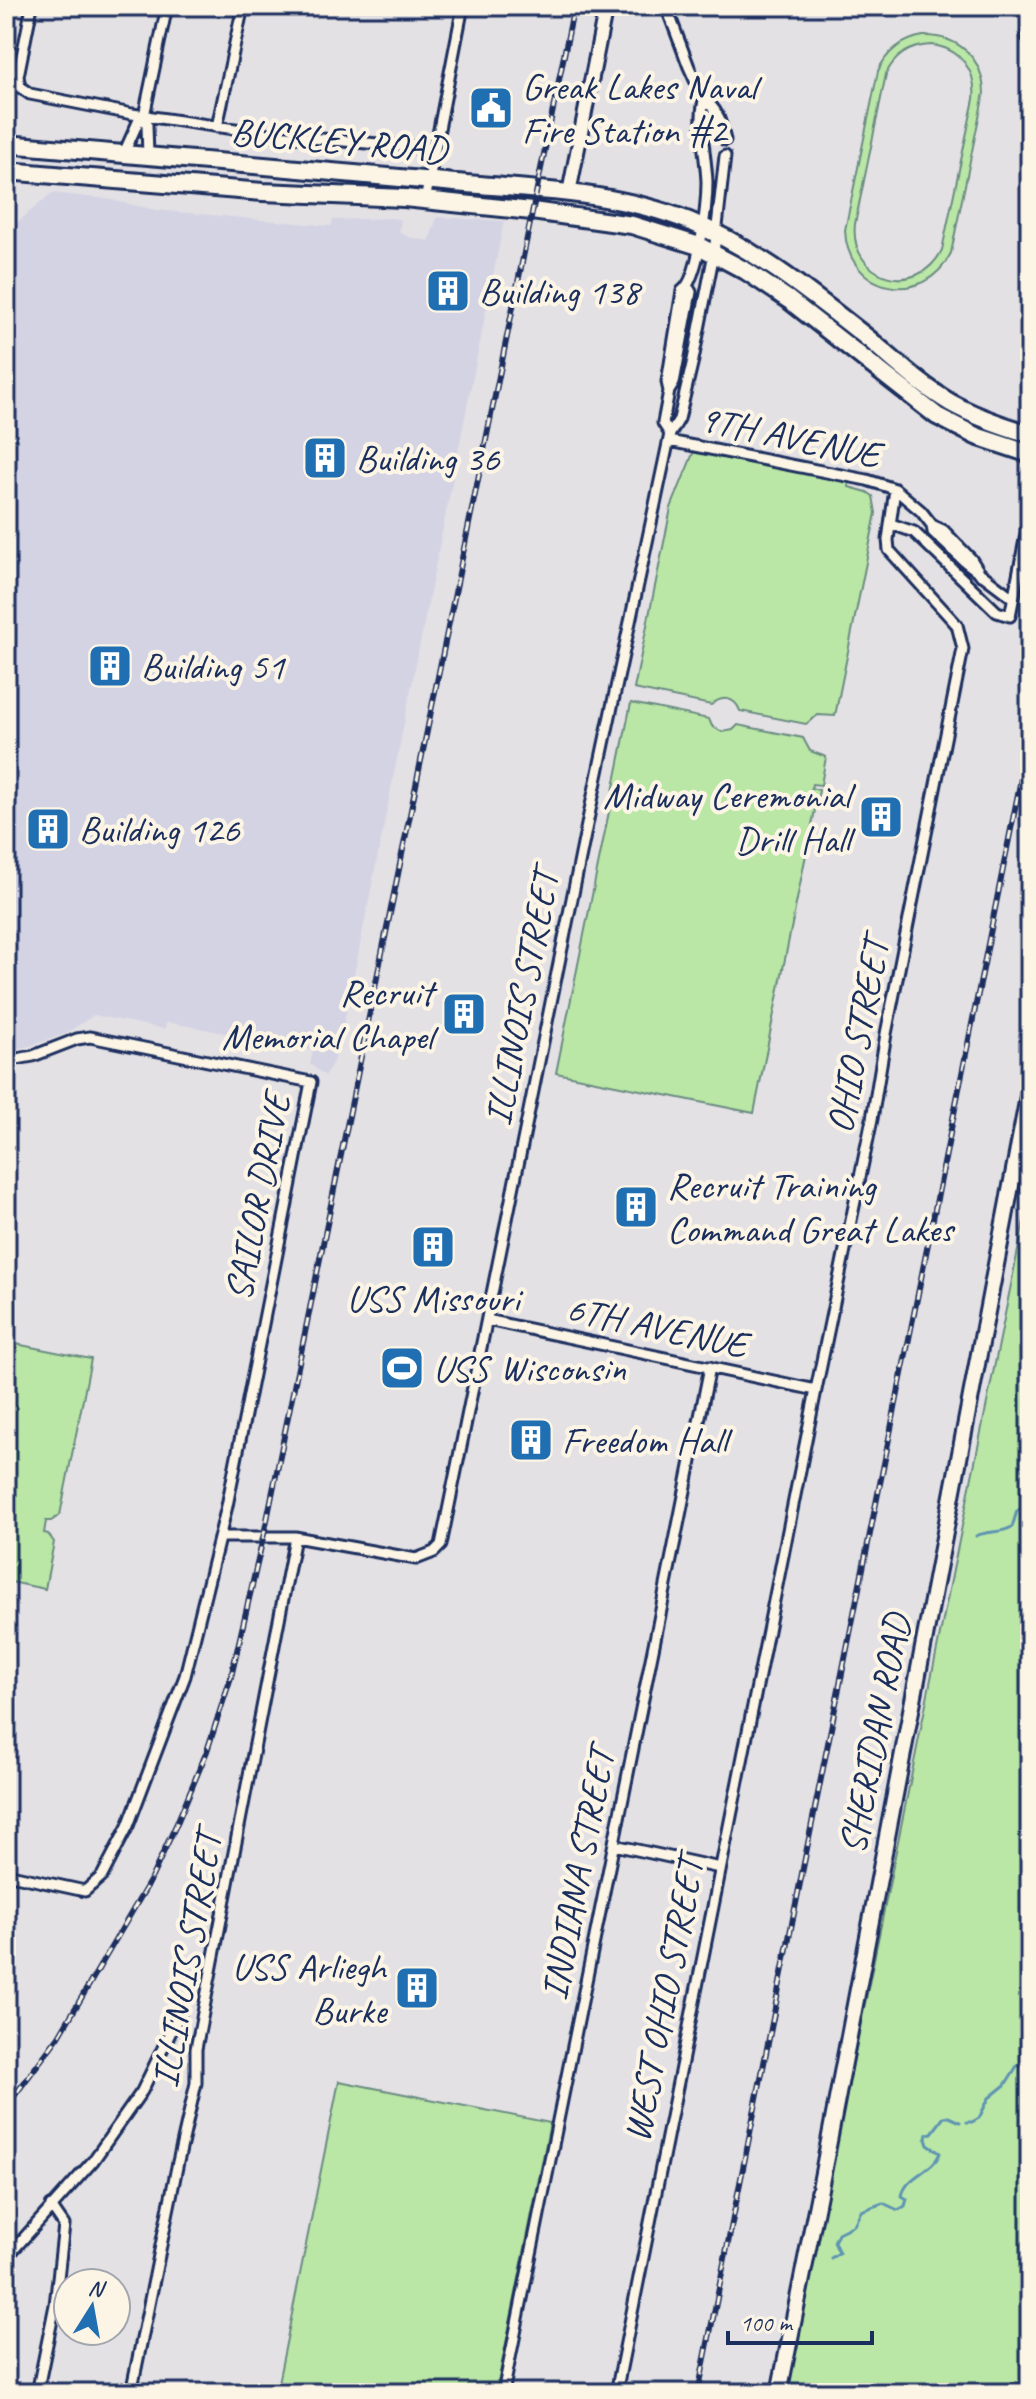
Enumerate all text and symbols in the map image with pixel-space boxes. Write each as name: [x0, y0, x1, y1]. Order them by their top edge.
place label: Greak Lakes Naval Fire Station #2: [522, 63, 763, 154]
public building icon: Greak Lakes Naval Fire Station #2: [467, 84, 515, 132]
street label: BUCKLEY ROAD: [229, 108, 452, 174]
building icon: Building 138: [424, 267, 472, 315]
place label: Building 138: [479, 268, 643, 315]
street label: 9TH AVENUE: [696, 394, 889, 480]
building icon: Building 36: [301, 434, 349, 482]
place label: Building 36: [356, 435, 501, 482]
building icon: Building 51: [86, 642, 134, 690]
place label: Building 51: [141, 643, 286, 690]
place label: Midway Ceremonial Drill Hall: [603, 772, 857, 863]
building icon: Midway Ceremonial Drill Hall: [857, 793, 905, 841]
building icon: Building 126: [24, 805, 72, 853]
place label: Building 126: [79, 806, 241, 853]
street label: ILLINOIS STREET: [474, 858, 571, 1129]
street label: OHIO STREET: [816, 926, 901, 1137]
place label: Recruit Memorial Chapel: [222, 969, 440, 1060]
building icon: Recruit Memorial Chapel: [440, 990, 488, 1038]
street label: SAILOR DRIVE: [214, 1085, 302, 1304]
place label: Recruit Training Command Great Lakes: [667, 1162, 956, 1253]
building icon: Recruit Training Command Great Lakes: [612, 1183, 660, 1231]
building icon: USS Missouri: [409, 1223, 457, 1271]
place label: USS Missouri: [346, 1275, 523, 1322]
street label: 6TH AVENUE: [563, 1284, 756, 1370]
sports icon: USS Wisconsin: [378, 1344, 426, 1392]
place label: USS Wisconsin: [433, 1345, 627, 1392]
building icon: Freedom Hall: [507, 1416, 555, 1464]
place label: Freedom Hall: [562, 1417, 733, 1464]
street label: SHERIDAN ROAD: [828, 1608, 921, 1858]
street label: INDIANA STREET: [530, 1737, 626, 2004]
street label: ILLINOIS STREET: [141, 1820, 234, 2091]
street label: WEST OHIO STREET: [613, 1845, 716, 2146]
place label: USS Arliegh Burke: [232, 1943, 389, 2034]
building icon: USS Arliegh Burke: [393, 1964, 441, 2012]
north arrow: [52, 2267, 132, 2347]
text: N: [86, 2273, 108, 2304]
scale bar: [728, 2295, 872, 2345]
text: 100 m: [740, 2308, 794, 2338]

